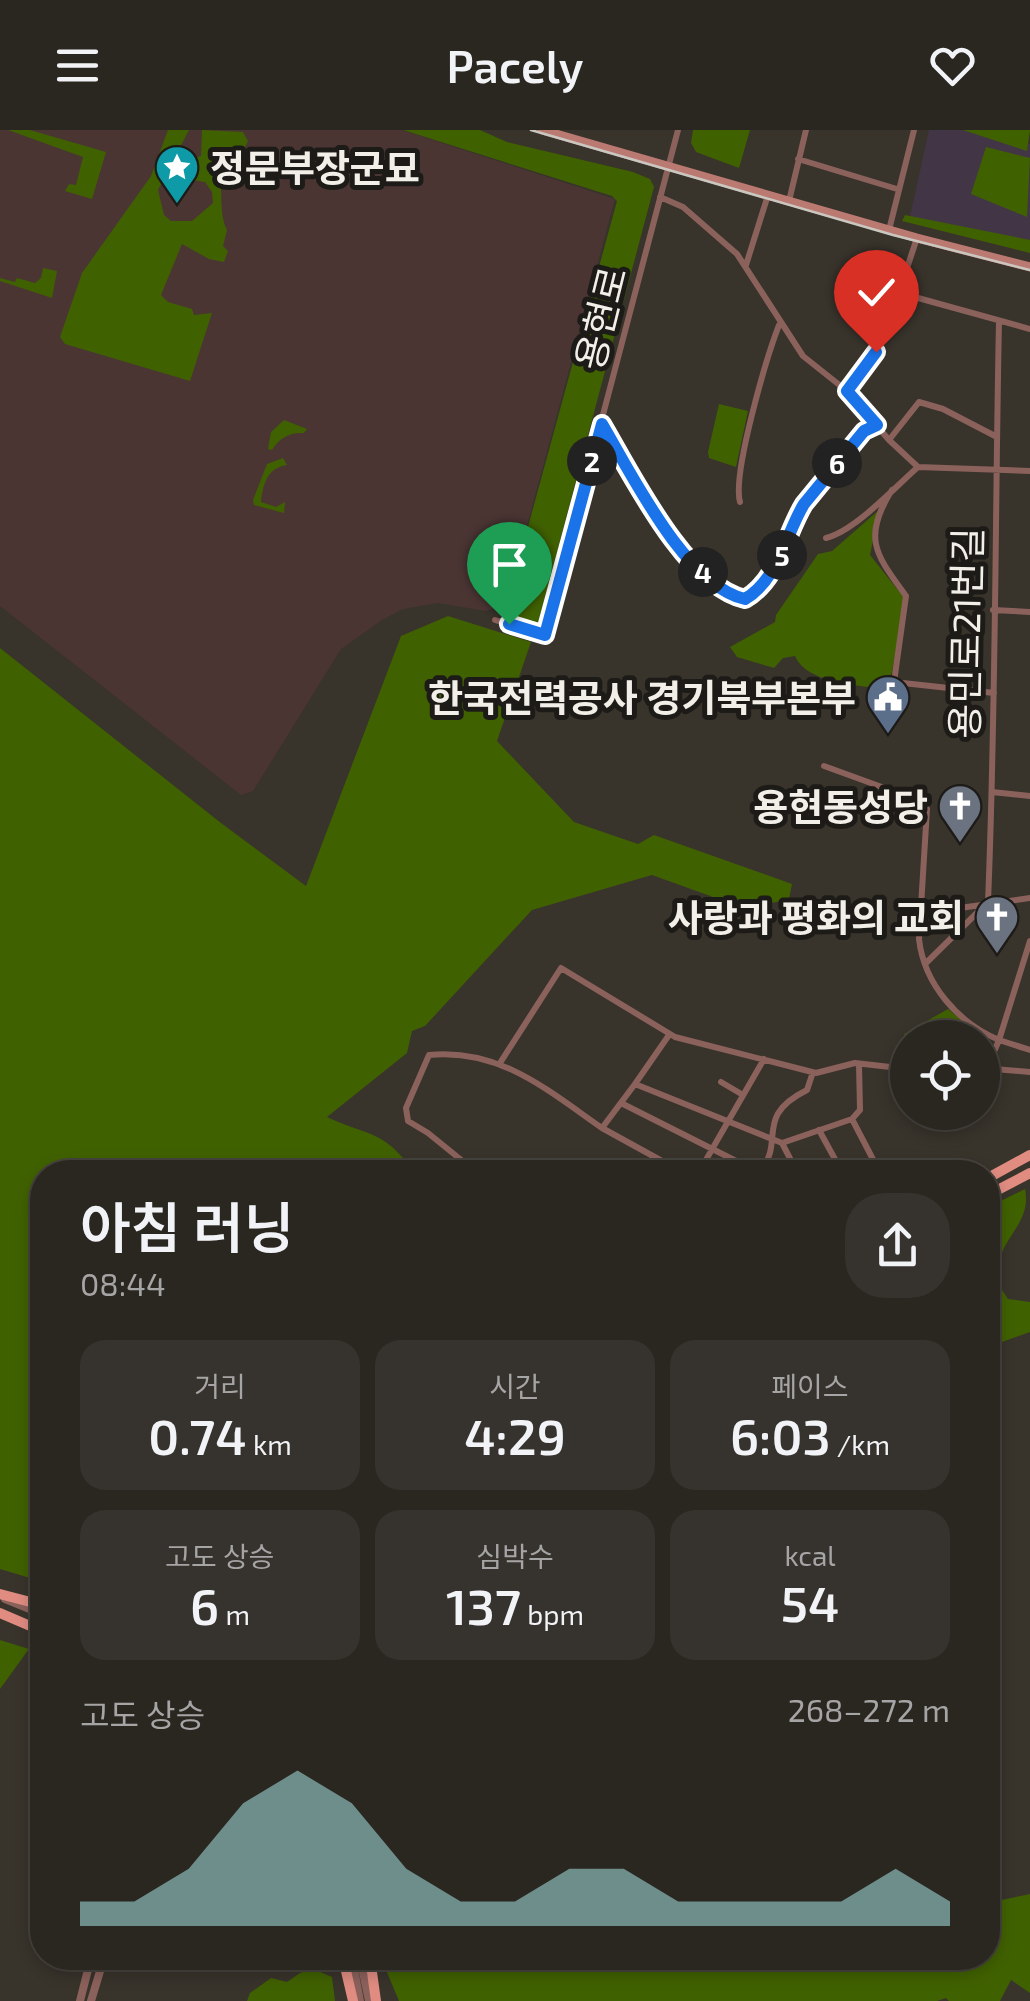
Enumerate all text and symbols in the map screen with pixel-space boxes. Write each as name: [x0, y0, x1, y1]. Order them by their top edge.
icon: menu: [50, 38, 105, 93]
text: Pacely: [446, 38, 584, 92]
icon: heart: [925, 38, 980, 93]
place icon: 정문부장군묘: [154, 144, 200, 205]
place label: 정문부장군묘: [210, 144, 420, 190]
pin: [834, 250, 919, 353]
street label: 용현로: [565, 262, 635, 374]
icon: check: [849, 265, 904, 320]
pin: 2: [567, 436, 617, 486]
pin: 6: [812, 438, 862, 488]
text: 2: [584, 444, 600, 478]
text: 6: [829, 446, 845, 480]
pin: [467, 522, 552, 625]
street label: 용민로21번길: [940, 527, 990, 739]
pin: 5: [757, 530, 807, 580]
icon: arrive: [482, 537, 537, 592]
text: 5: [774, 538, 790, 572]
pin: 4: [678, 547, 728, 597]
text: 4: [694, 555, 712, 589]
place label: 한국전력공사 경기북부본부: [428, 674, 856, 720]
public building icon: 한국전력공사 경기북부본부: [865, 674, 911, 735]
place label: 용현동성당: [753, 783, 928, 829]
church icon: 용현동성당: [937, 783, 983, 844]
place label: 사랑과 평화의 교회: [668, 894, 964, 940]
church icon: 사랑과 평화의 교회: [974, 894, 1020, 955]
map controls: [890, 1020, 1000, 1130]
button: locate: [890, 1020, 1000, 1130]
text: 아침 러닝: [80, 1193, 294, 1259]
button: share: [845, 1193, 950, 1298]
text: 08:44: [80, 1264, 166, 1302]
text: 거리: [194, 1369, 246, 1403]
text: 시간: [489, 1369, 541, 1403]
text: 페이스: [771, 1369, 849, 1403]
text: 0.74: [148, 1405, 247, 1465]
text: 4:29: [464, 1405, 566, 1465]
text: 6:03: [730, 1405, 831, 1465]
text: km: [247, 1427, 292, 1461]
text: /km: [831, 1427, 890, 1461]
text: kcal: [784, 1538, 836, 1572]
text: 고도 상승: [165, 1539, 275, 1573]
text: 심박수: [476, 1539, 554, 1573]
text: 54: [781, 1572, 839, 1632]
text: 6: [190, 1575, 219, 1635]
text: 137: [446, 1575, 521, 1635]
text: m: [219, 1597, 250, 1631]
text: bpm: [521, 1597, 584, 1631]
text: 268–272 m: [788, 1690, 950, 1728]
text: 고도 상승: [80, 1695, 205, 1733]

